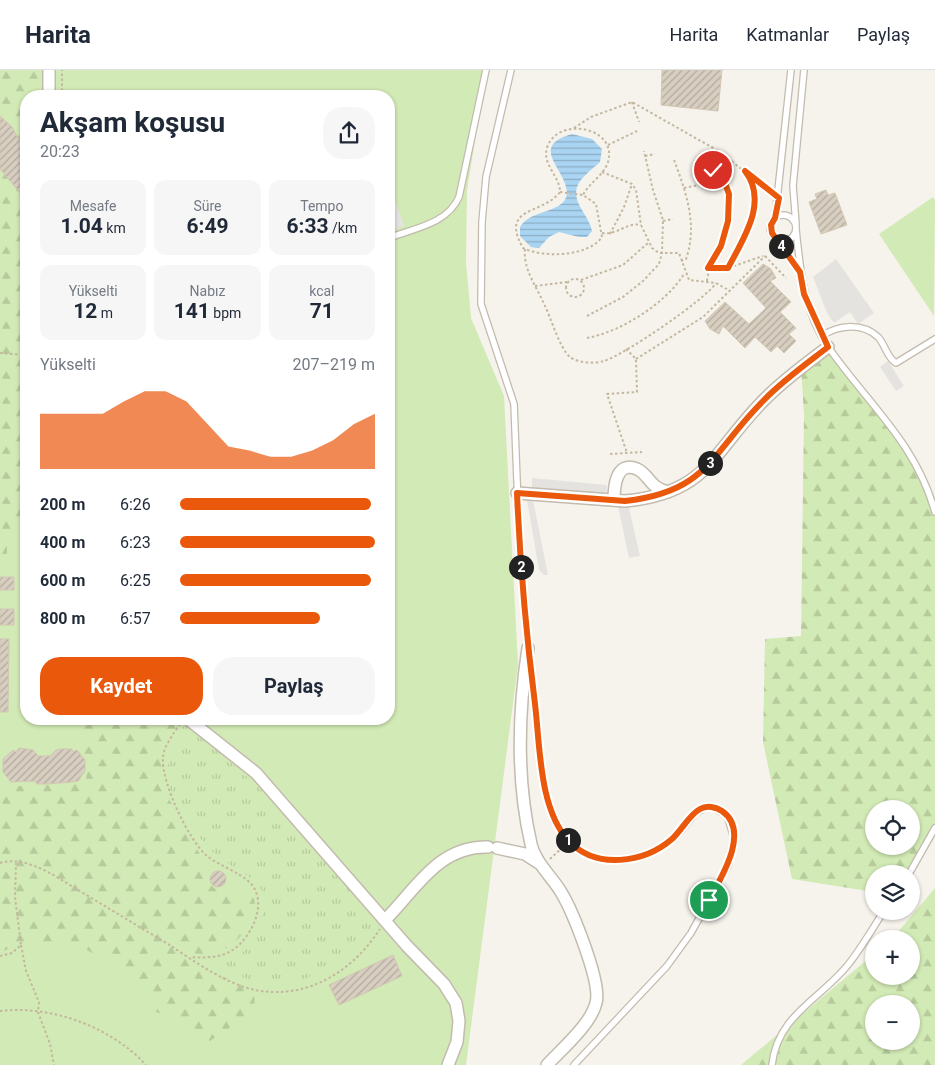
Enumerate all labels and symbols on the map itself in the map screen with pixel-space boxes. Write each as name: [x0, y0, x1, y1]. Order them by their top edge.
pin: [692, 149, 734, 191]
pin: 4: [768, 234, 794, 258]
pin: 3: [698, 450, 722, 476]
pin: 2: [508, 554, 534, 580]
pin: 1: [556, 828, 580, 852]
pin: [688, 879, 730, 921]

